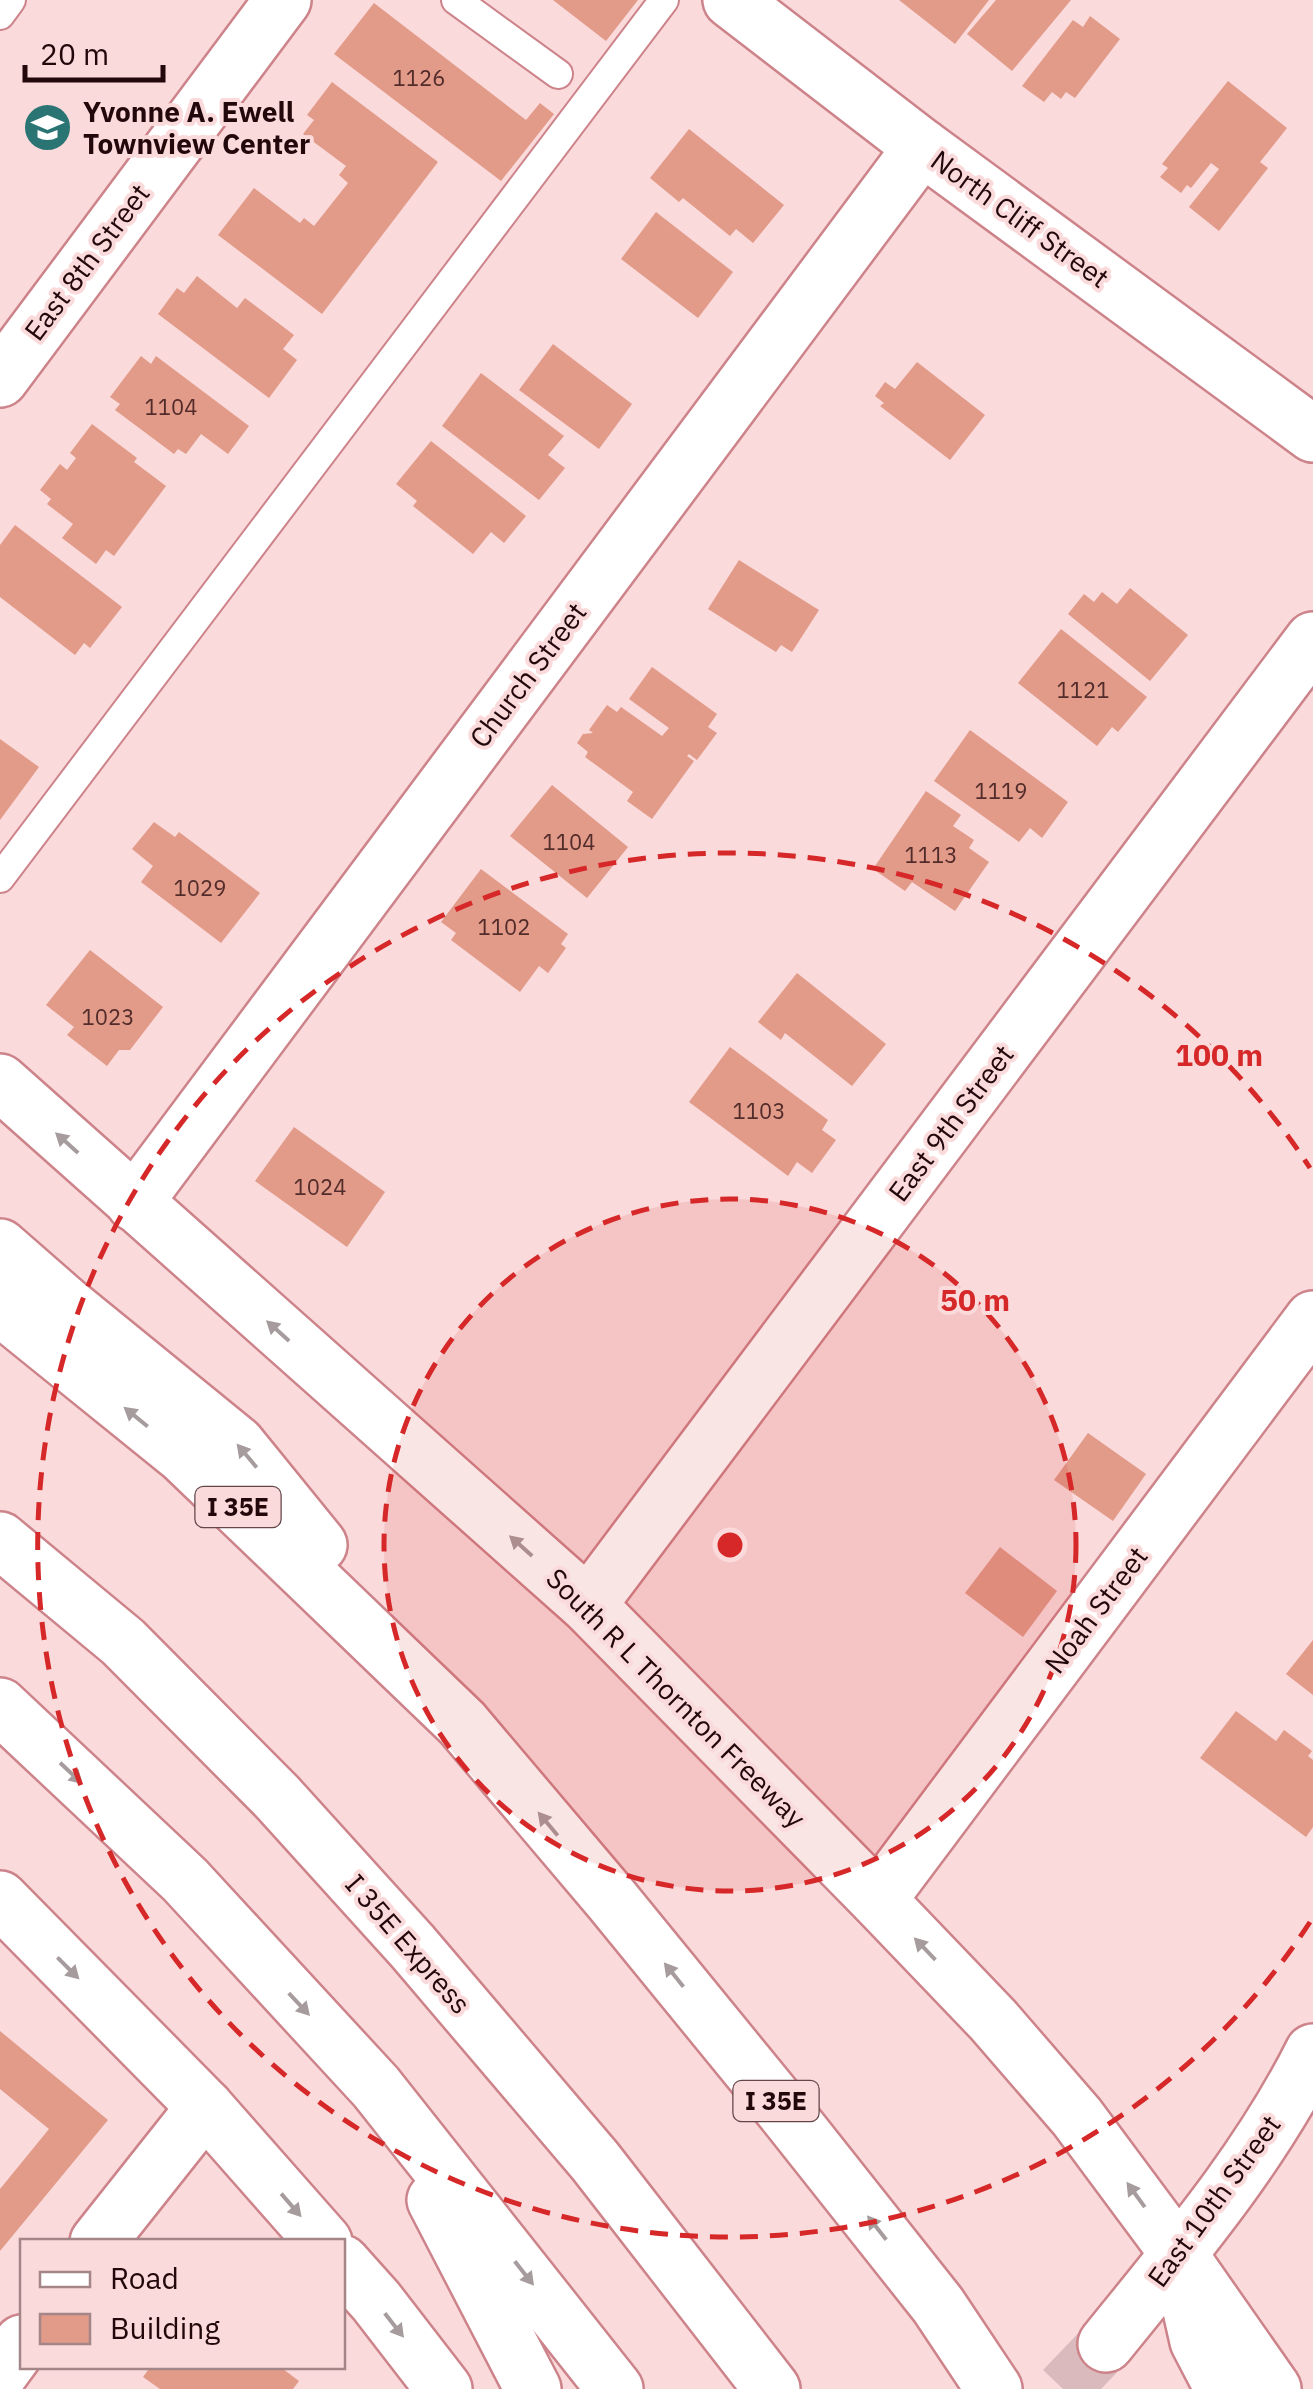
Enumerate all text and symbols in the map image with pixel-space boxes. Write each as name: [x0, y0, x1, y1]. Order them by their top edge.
scale bar: [25, 20, 162, 82]
text: 20 m: [40, 34, 109, 73]
house number: 1126: [393, 63, 445, 92]
place label: Yvonne A. Ewell Townview Center: [83, 93, 310, 162]
school or university icon: Yvonne A. Ewell Townview Center: [22, 102, 74, 154]
street label: North Cliff Street: [924, 141, 1117, 296]
street label: East 8th Street: [16, 176, 158, 348]
house number: 1104: [145, 392, 197, 421]
street label: Church Street: [461, 595, 594, 755]
house number: 1121: [1057, 675, 1109, 704]
house number: 1119: [975, 776, 1027, 805]
house number: 1104: [543, 827, 595, 856]
house number: 1113: [905, 840, 957, 869]
house number: 1029: [174, 873, 226, 902]
house number: 1102: [478, 912, 530, 941]
house number: 1023: [82, 1002, 134, 1031]
text: 100 m: [1175, 1035, 1263, 1074]
street label: East 9th Street: [880, 1037, 1022, 1209]
house number: 1103: [733, 1096, 785, 1125]
one-way arrow: [55, 1132, 80, 1154]
house number: 1024: [294, 1172, 346, 1201]
text: 50 m: [940, 1280, 1010, 1319]
one-way arrow: [266, 1320, 291, 1342]
one-way arrow: [123, 1407, 148, 1428]
one-way arrow: [237, 1444, 258, 1469]
road number: I 35E: [196, 1487, 280, 1527]
centre of rings: [712, 1527, 748, 1563]
one-way arrow: [509, 1536, 534, 1558]
street label: Noah Street: [1036, 1539, 1155, 1681]
street label: South R L Thornton Freeway: [538, 1560, 814, 1836]
one-way arrow: [59, 1761, 83, 1784]
one-way arrow: [538, 1812, 560, 1837]
street label: I 35E Express: [337, 1866, 479, 2021]
one-way arrow: [913, 1937, 937, 1961]
one-way arrow: [56, 1956, 80, 1980]
one-way arrow: [663, 1963, 685, 1988]
one-way arrow: [288, 1991, 310, 2016]
road number: I 35E: [734, 2081, 818, 2121]
street label: East 10th Street: [1139, 2107, 1288, 2294]
one-way arrow: [1127, 2182, 1146, 2208]
one-way arrow: [279, 2193, 302, 2217]
one-way arrow: [867, 2216, 888, 2241]
legend: [20, 2239, 345, 2369]
text: Road: [110, 2258, 179, 2297]
one-way arrow: [513, 2260, 533, 2286]
text: Building: [110, 2308, 220, 2347]
one-way arrow: [384, 2312, 404, 2338]

